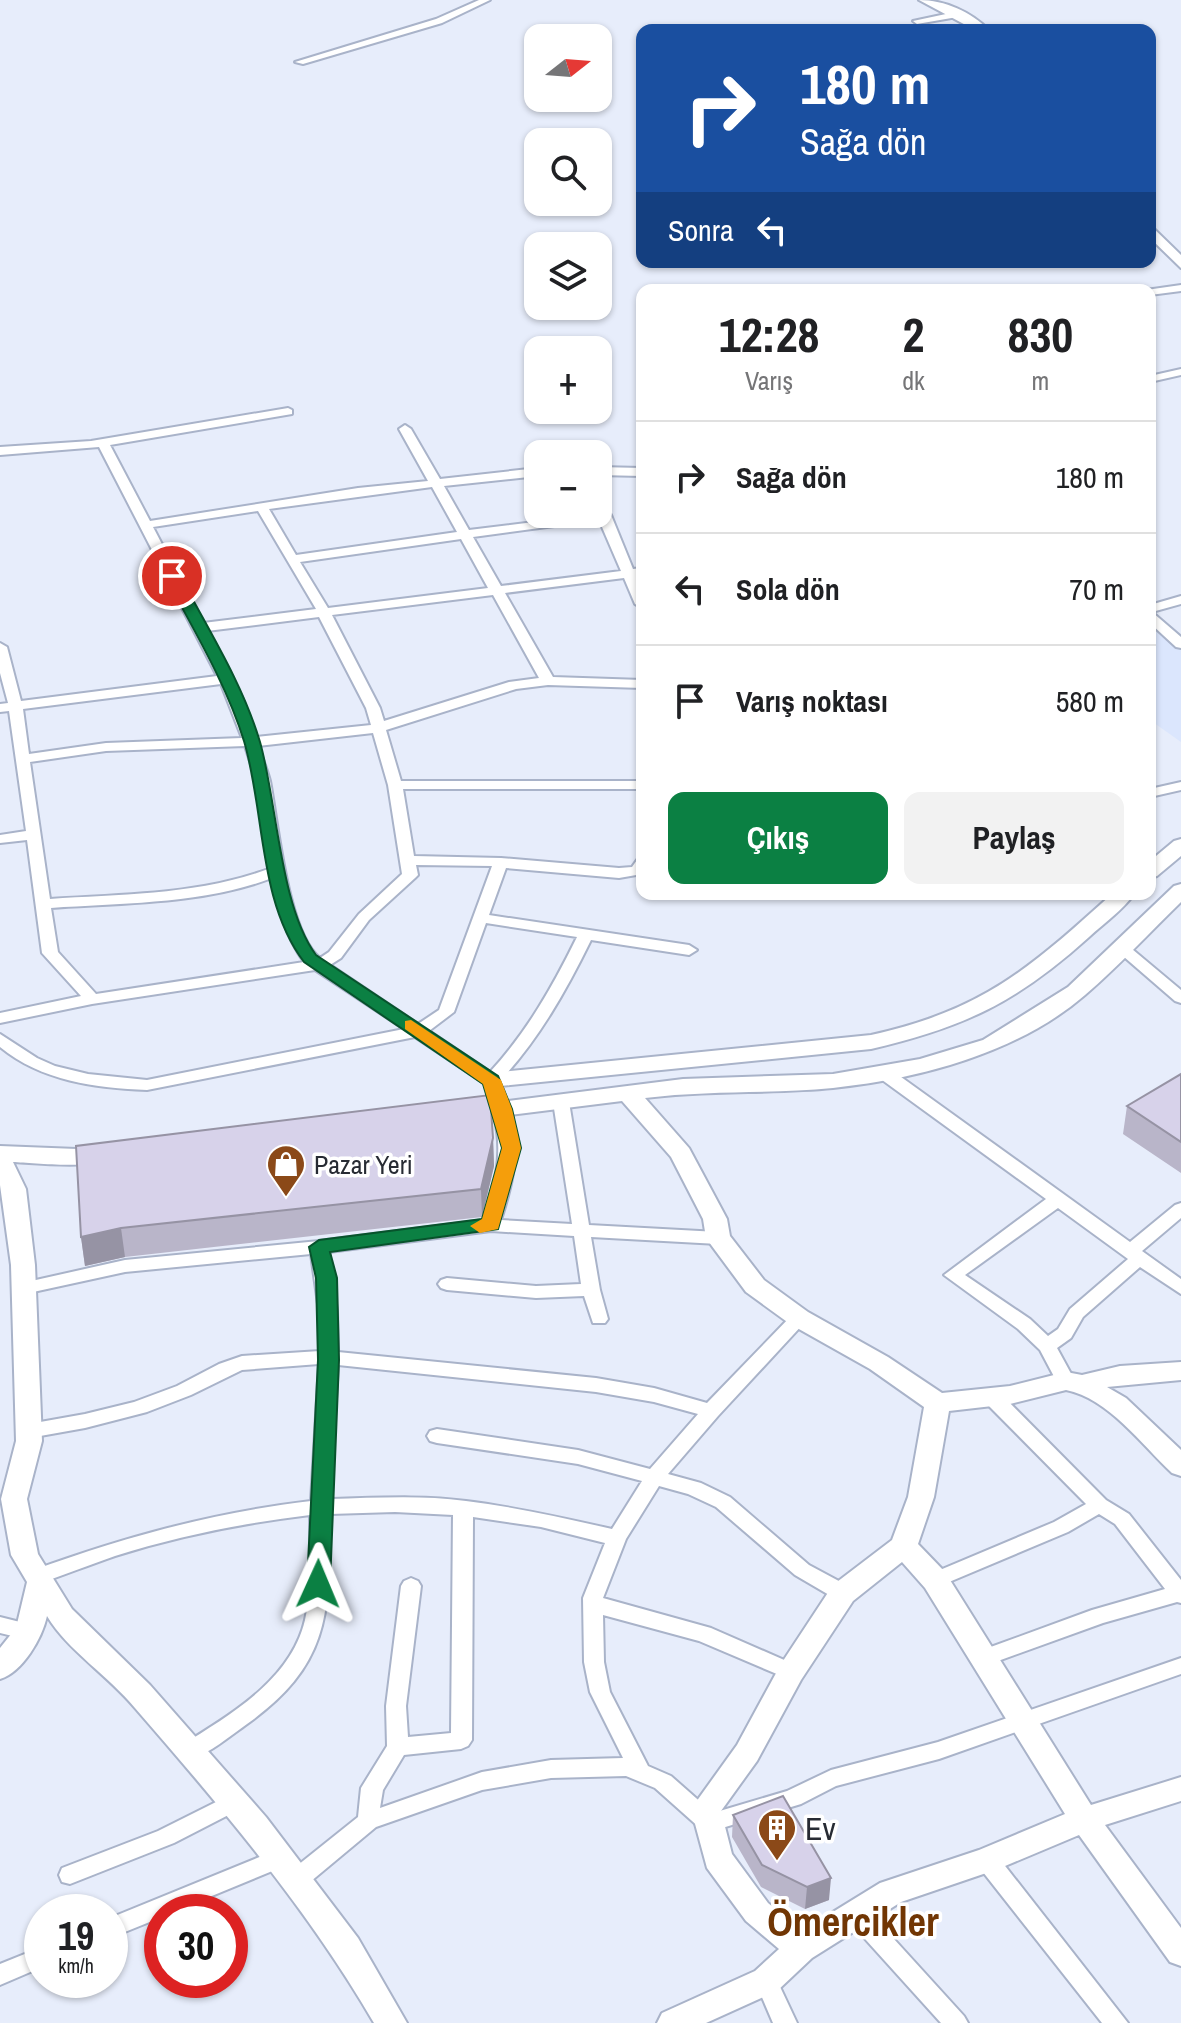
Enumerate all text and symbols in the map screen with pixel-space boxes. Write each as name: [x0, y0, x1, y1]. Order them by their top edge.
north arrow: [524, 24, 612, 112]
map controls: [524, 24, 612, 528]
text: 180 m: [800, 46, 930, 121]
icon: right: [668, 56, 772, 160]
text: Sağa dön: [800, 118, 926, 166]
button: search: [524, 128, 612, 216]
icon: left: [750, 208, 794, 252]
text: Sonra: [668, 210, 734, 250]
button: layers: [524, 232, 612, 320]
text: 12:28: [719, 302, 819, 367]
text: 2: [903, 302, 924, 367]
text: 830: [1008, 302, 1073, 367]
button: +: [524, 336, 612, 424]
text: Varış: [745, 363, 793, 398]
text: dk: [902, 363, 925, 398]
text: m: [1031, 363, 1049, 398]
button: −: [524, 440, 612, 528]
icon: right: [668, 455, 712, 499]
text: Sağa dön: [736, 457, 847, 497]
text: 180 m: [1056, 457, 1124, 497]
pin: [138, 542, 206, 610]
icon: arrive: [150, 554, 194, 598]
icon: left: [668, 567, 712, 611]
text: Sola dön: [736, 569, 840, 609]
text: 70 m: [1069, 569, 1124, 609]
icon: arrive: [668, 679, 712, 723]
text: Varış noktası: [736, 681, 888, 721]
text: 580 m: [1056, 681, 1124, 721]
button: Çıkış: [668, 792, 888, 884]
button: Paylaş: [904, 792, 1124, 884]
shop icon: Pazar Yeri: [265, 1143, 307, 1198]
place label: Pazar Yeri: [314, 1147, 413, 1182]
position arrow: [276, 1542, 360, 1626]
building icon: Ev: [756, 1807, 798, 1862]
place label: Ev: [805, 1807, 836, 1850]
speed limit sign: 30: [144, 1894, 248, 1998]
district label: Ömercikler: [767, 1895, 939, 1948]
text: 19: [58, 1909, 94, 1962]
text: km/h: [58, 1952, 94, 1979]

